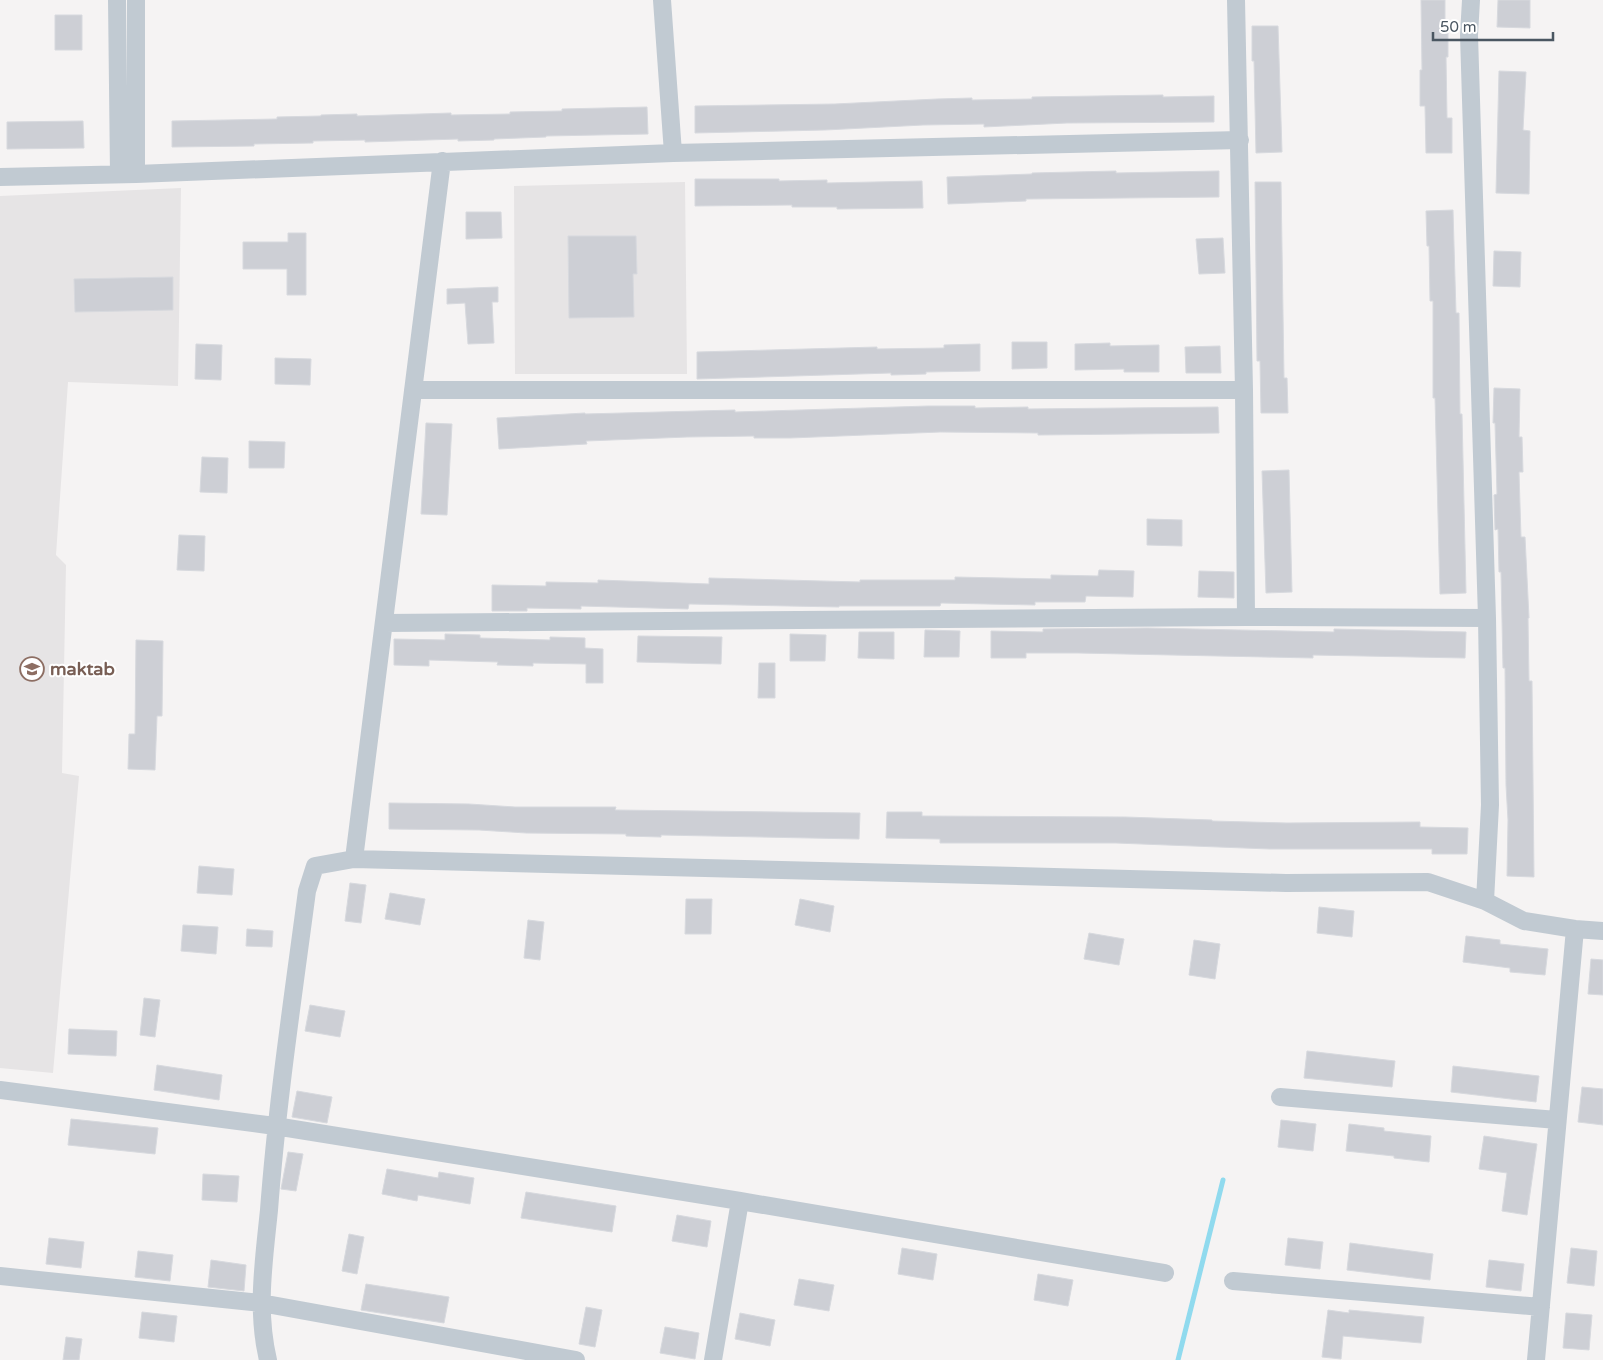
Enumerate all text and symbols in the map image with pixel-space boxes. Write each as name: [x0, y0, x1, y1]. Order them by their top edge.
scale bar: [1433, 10, 1553, 42]
text: 50 m: [1440, 18, 1477, 36]
school or university icon: maktab: [19, 656, 45, 682]
place label: maktab: [50, 658, 115, 680]

